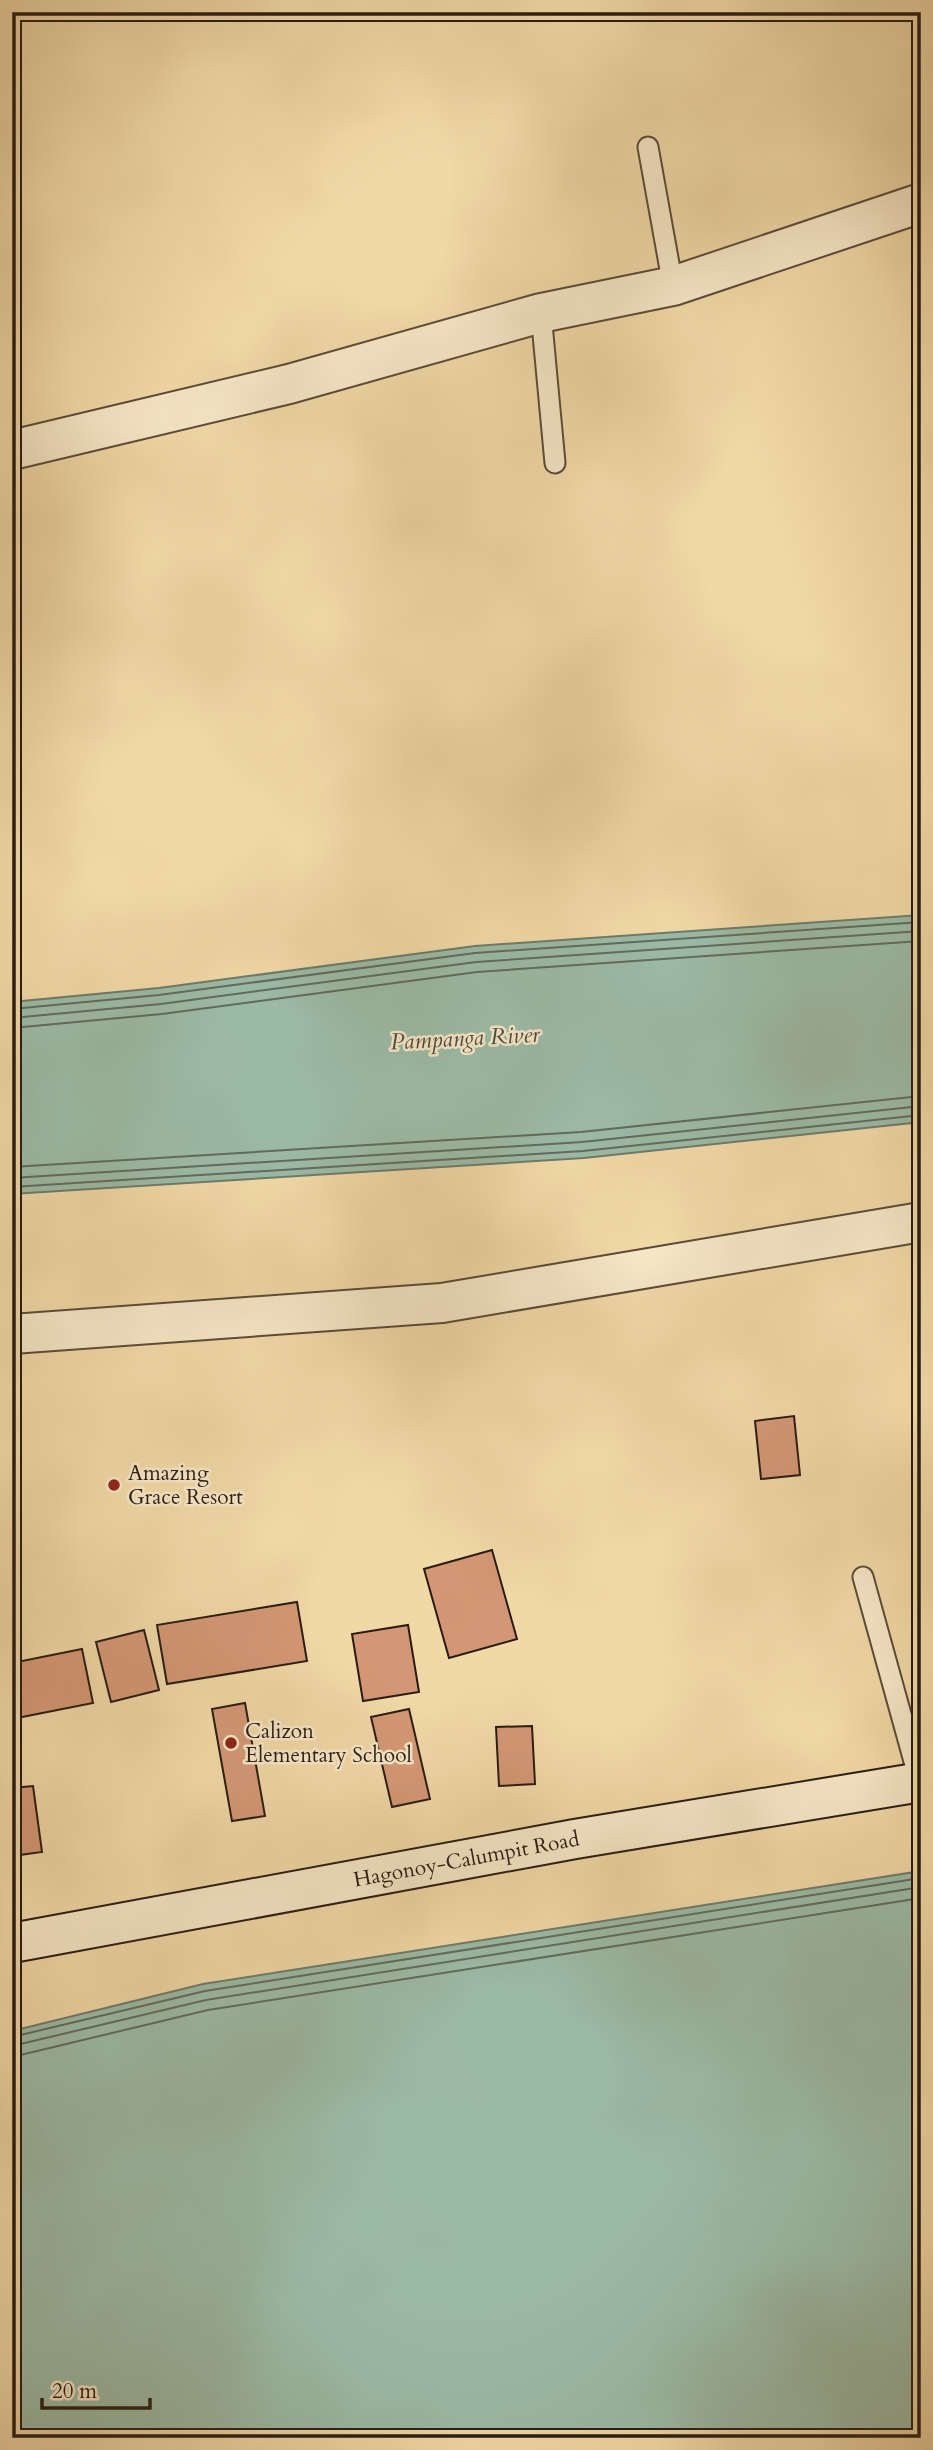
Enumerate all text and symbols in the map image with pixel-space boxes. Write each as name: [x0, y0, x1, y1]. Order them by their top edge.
water label: Pampanga River: [390, 1019, 542, 1057]
place label: Amazing Grace Resort: [128, 1459, 243, 1512]
marker: Amazing Grace Resort: [106, 1477, 122, 1493]
place label: Calizon Elementary School: [245, 1717, 412, 1770]
marker: Calizon Elementary School: [223, 1735, 239, 1751]
street label: Hagonoy-Calumpit Road: [351, 1824, 581, 1894]
scale bar: [42, 2366, 150, 2410]
text: 20 m: [52, 2377, 97, 2406]

